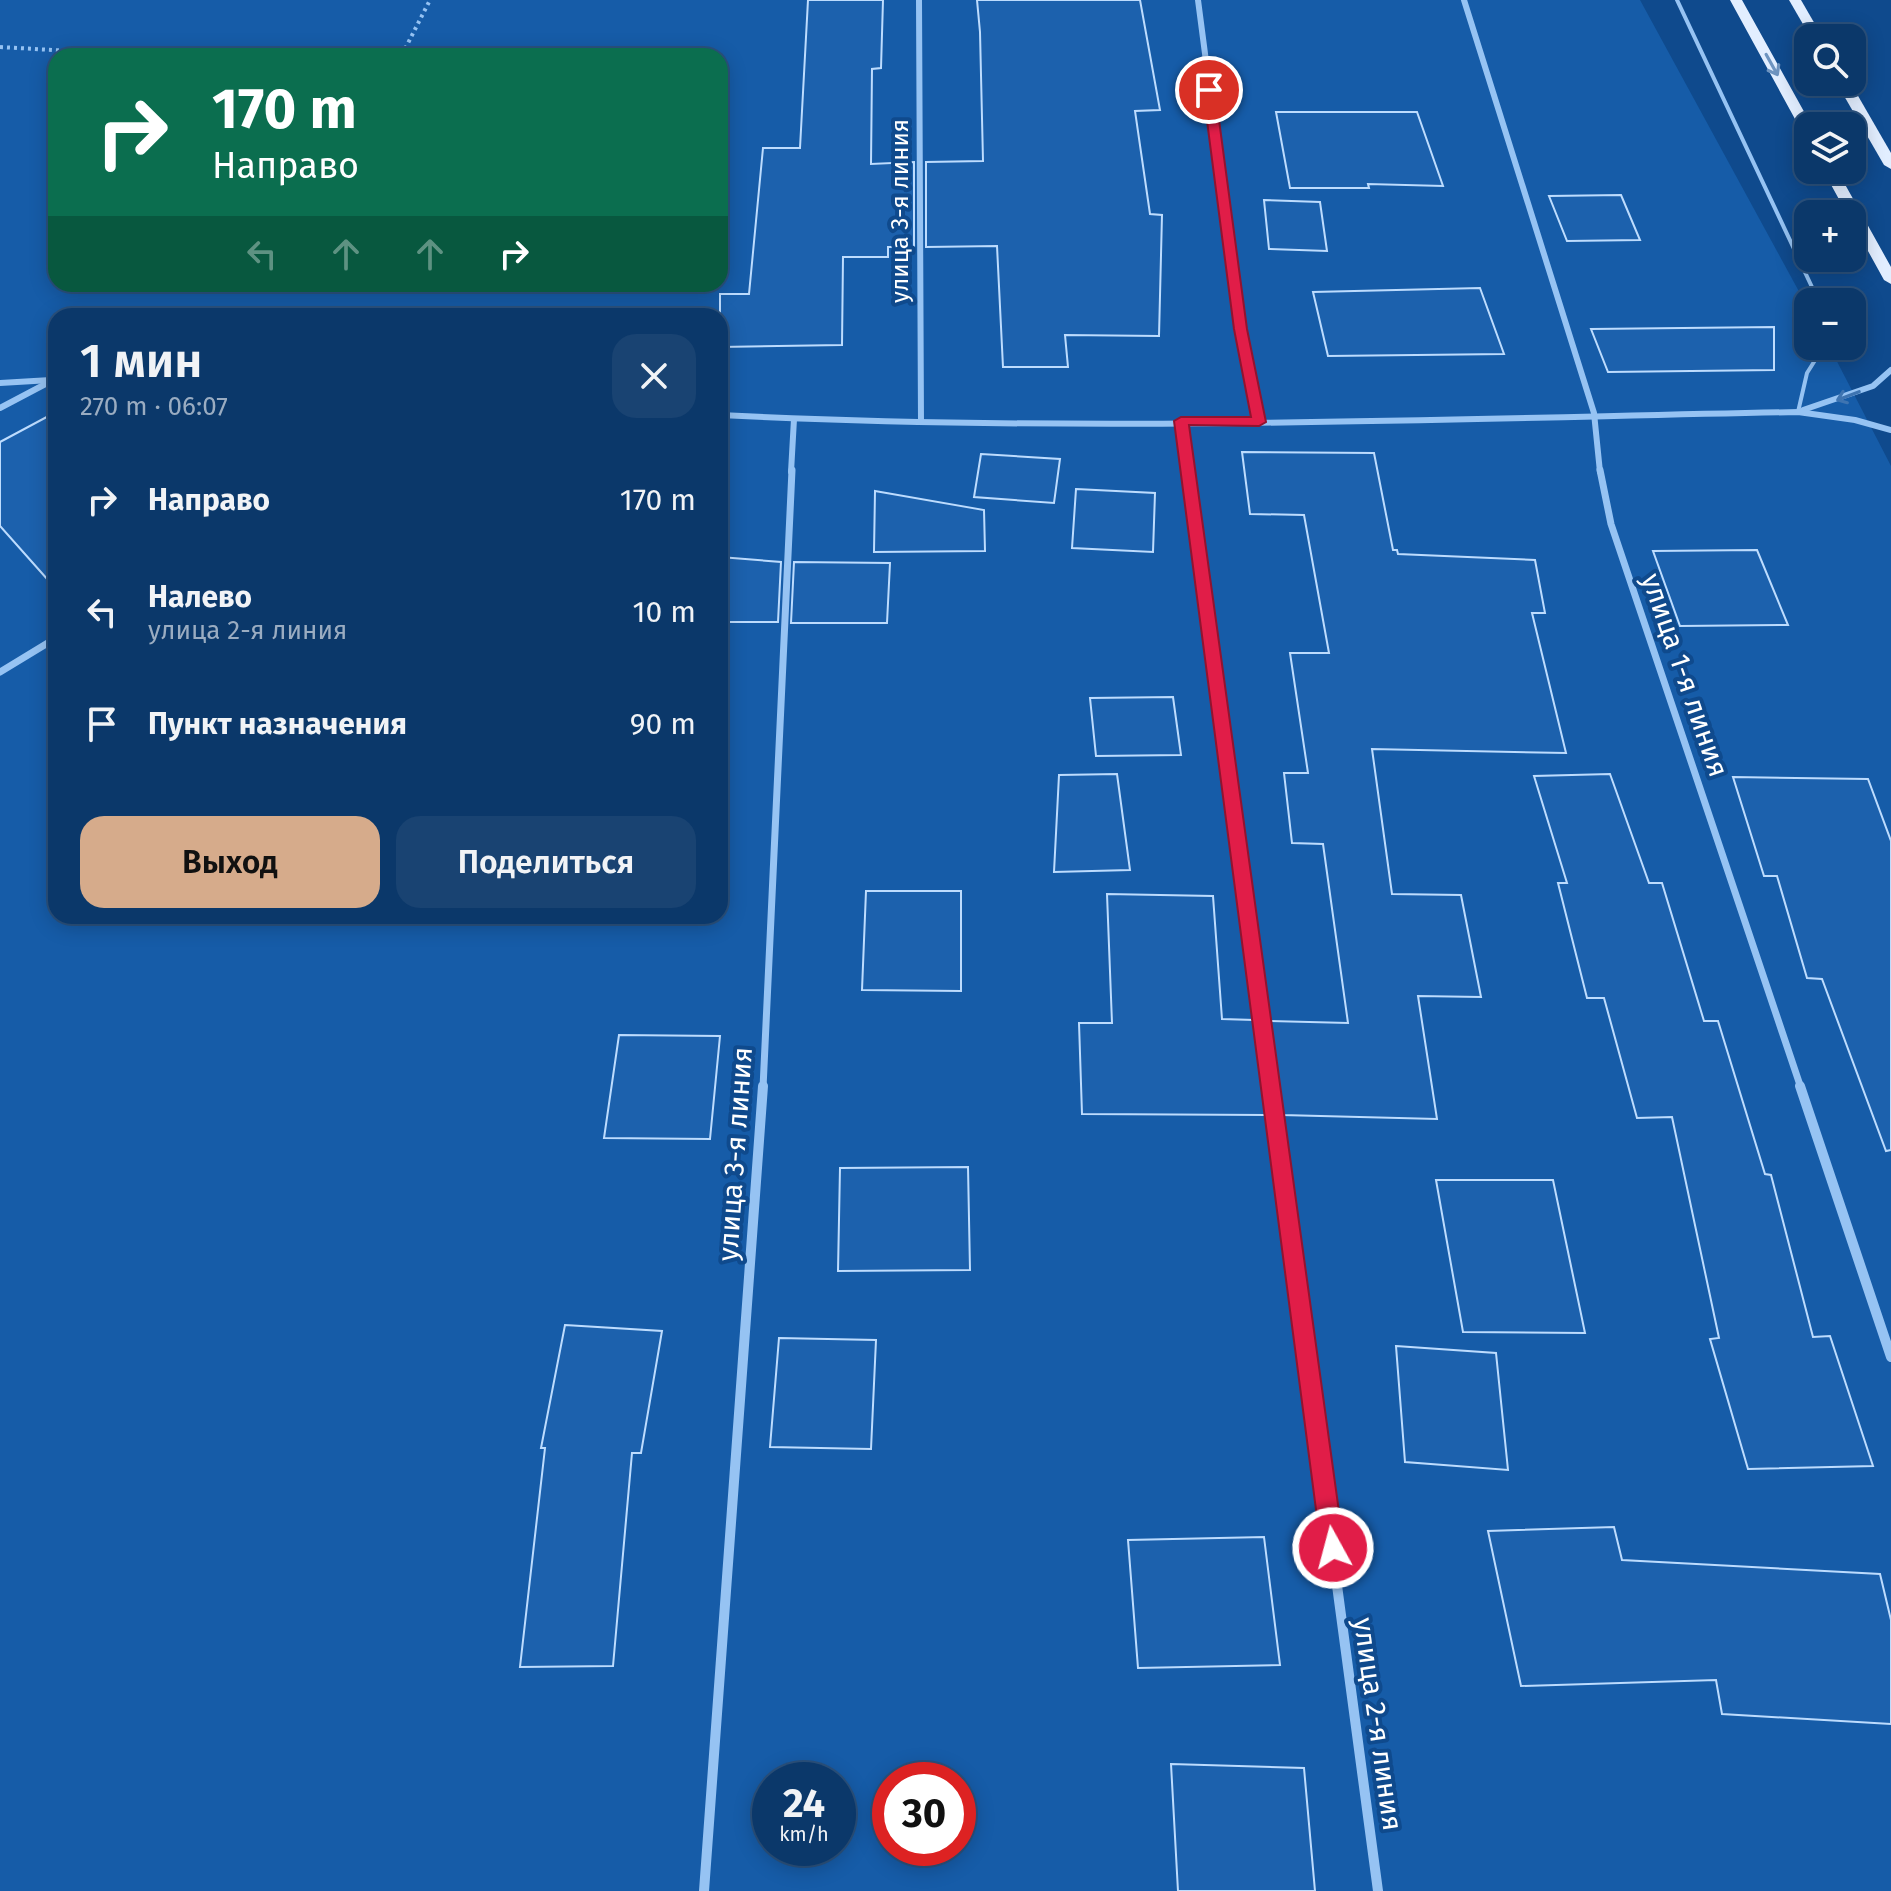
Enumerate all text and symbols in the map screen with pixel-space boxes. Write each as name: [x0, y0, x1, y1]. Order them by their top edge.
map controls: [1794, 24, 1866, 360]
button: search: [1794, 24, 1866, 96]
one-way arrow: [1764, 53, 1780, 76]
pin: [1175, 56, 1243, 124]
icon: arrive: [1187, 68, 1231, 112]
text: 170 m: [212, 76, 357, 143]
icon: right: [80, 80, 184, 184]
button: layers: [1794, 112, 1866, 184]
street label: улица 3-я линия: [886, 119, 914, 303]
text: Направо: [212, 144, 359, 188]
button: +: [1794, 200, 1866, 272]
icon: left: [240, 232, 284, 276]
icon: ahead: [324, 232, 368, 276]
icon: ahead: [408, 232, 452, 276]
icon: right: [492, 232, 536, 276]
button: −: [1794, 288, 1866, 360]
text: 1 мин: [80, 332, 203, 390]
button: close: [612, 334, 696, 418]
one-way arrow: [1836, 390, 1861, 404]
text: 270 m · 06:07: [80, 391, 228, 422]
icon: right: [80, 478, 124, 522]
text: Направо: [148, 482, 270, 518]
text: 170 m: [620, 482, 696, 518]
street label: улица 1-я линия: [1635, 569, 1735, 781]
text: Налево: [148, 579, 252, 615]
icon: left: [80, 590, 124, 634]
text: 10 m: [633, 594, 696, 630]
text: улица 2-я линия: [148, 615, 347, 646]
icon: arrive: [80, 702, 124, 746]
text: Пункт назначения: [148, 706, 407, 742]
text: 90 m: [630, 706, 696, 742]
button: Выход: [80, 816, 380, 908]
button: Поделиться: [396, 816, 696, 908]
street label: улица 3-я линия: [711, 1046, 759, 1262]
position arrow: [1291, 1506, 1375, 1590]
street label: улица 2-я линия: [1347, 1615, 1409, 1833]
speed limit sign: 30: [872, 1762, 976, 1866]
text: 24: [783, 1780, 825, 1828]
text: km/h: [779, 1822, 829, 1846]

